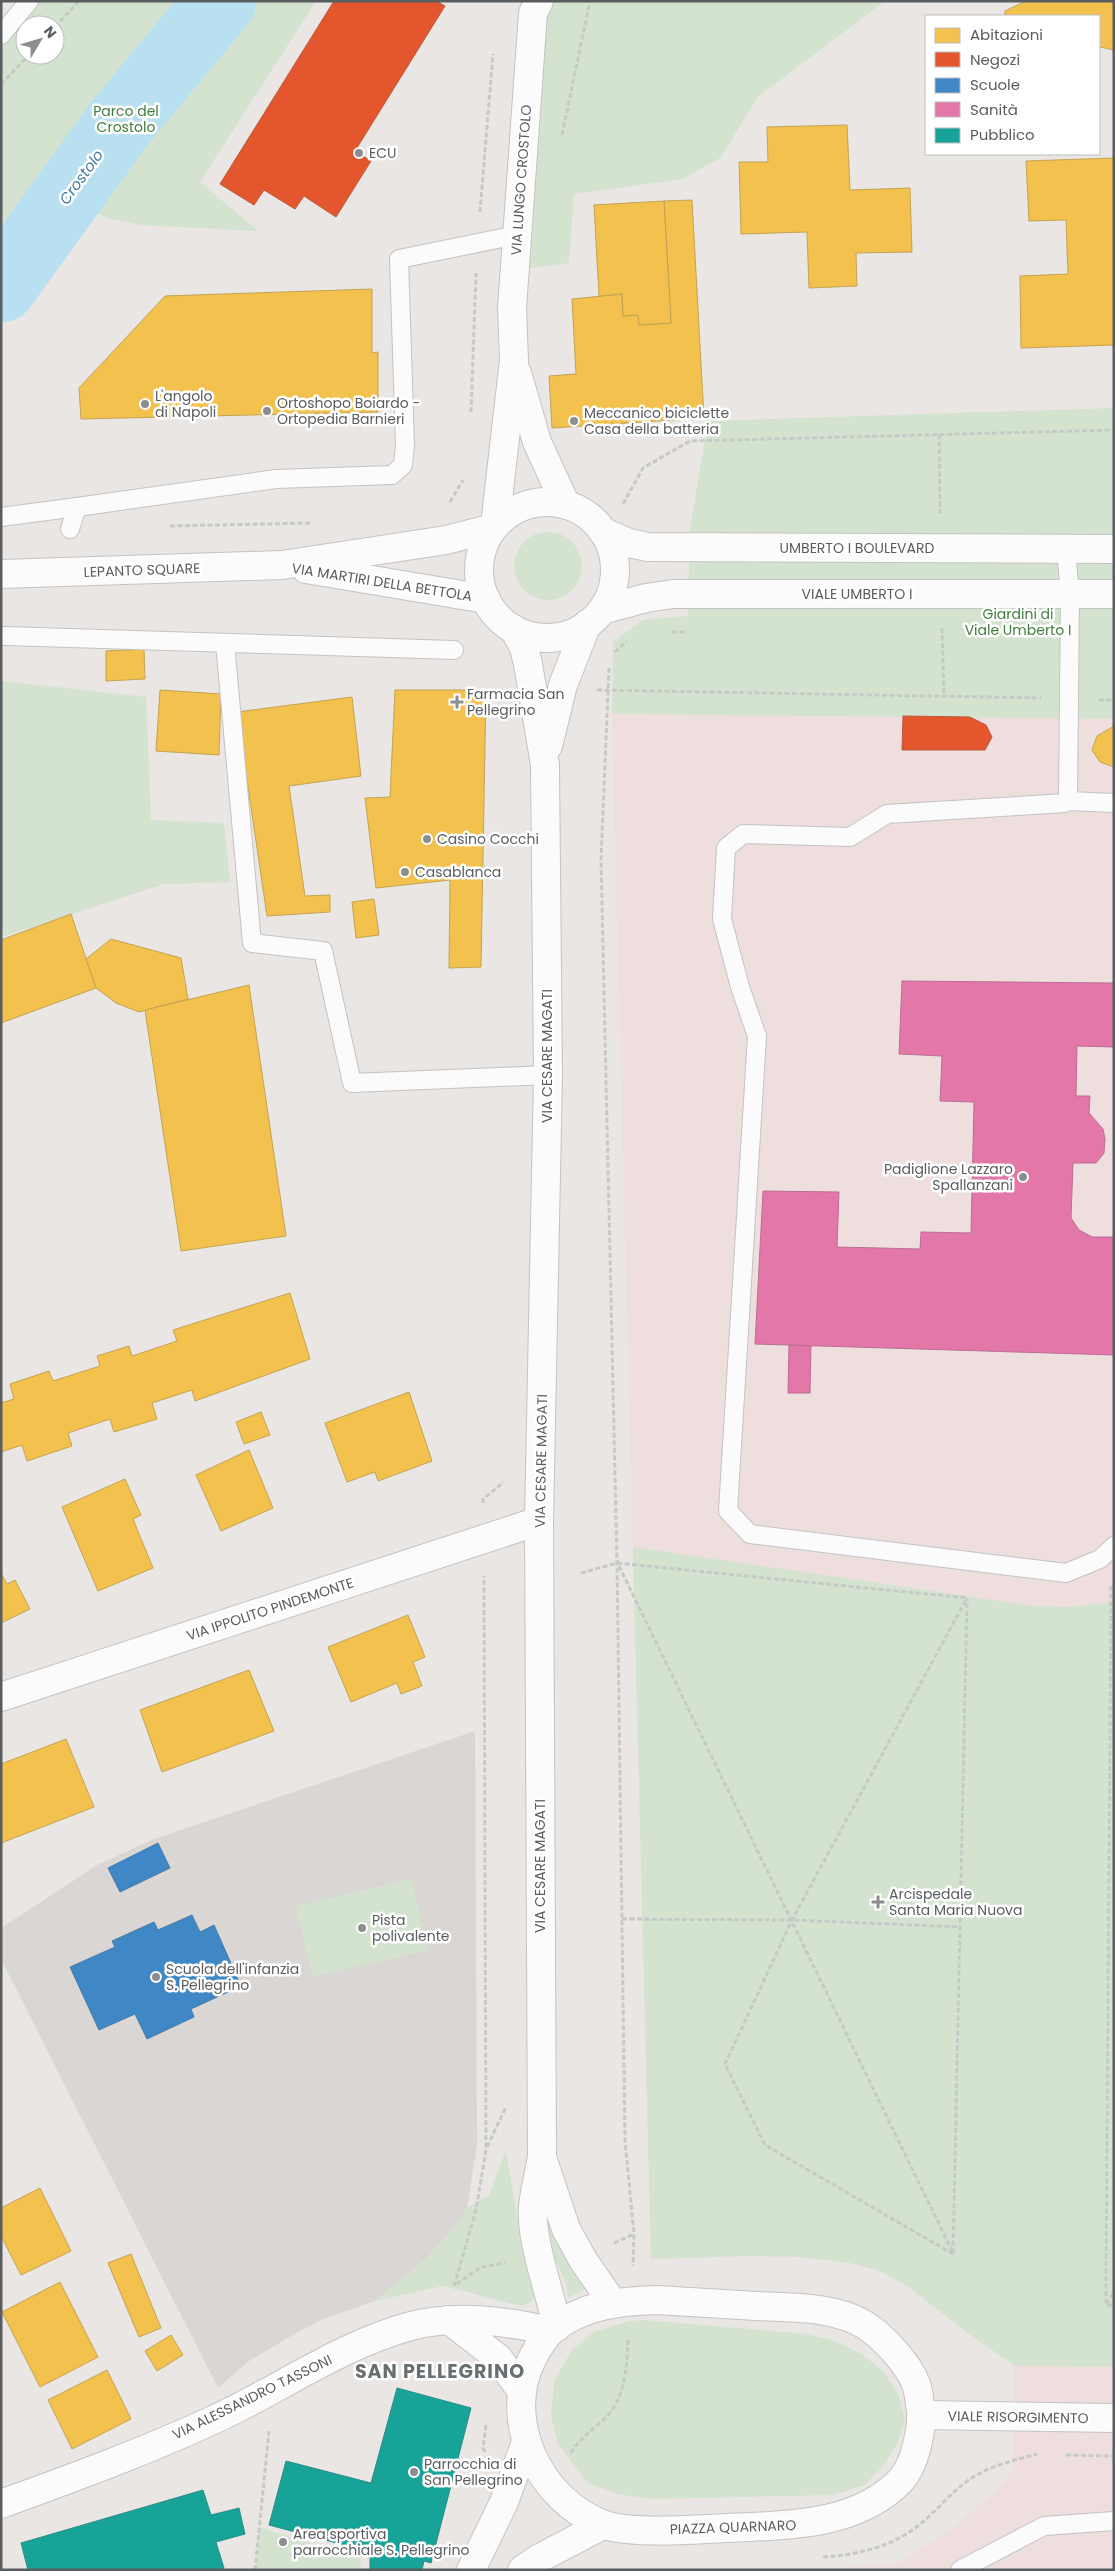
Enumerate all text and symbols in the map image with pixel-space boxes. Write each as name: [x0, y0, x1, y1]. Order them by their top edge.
north arrow: [15, 15, 65, 65]
legend: [925, 15, 1100, 155]
text: N: [39, 22, 61, 42]
text: Abitazioni: [970, 24, 1043, 45]
text: Negozi: [970, 49, 1020, 70]
text: Scuole: [970, 74, 1020, 95]
text: Sanità: [970, 99, 1018, 120]
park label: Parco del Crostolo: [93, 101, 159, 137]
street label: VIA LUNGO CROSTOLO: [506, 104, 536, 256]
text: Pubblico: [970, 124, 1035, 145]
place label: ECU: [369, 143, 396, 163]
water label: Crostolo: [54, 145, 108, 209]
marker: ECU: [353, 147, 365, 159]
place label: L'angolo di Napoli: [155, 386, 216, 422]
place label: Ortoshopo Boiardo - Ortopedia Barnieri: [277, 393, 420, 429]
marker: L'angolo di Napoli: [139, 398, 151, 410]
place label: Meccanico biciclette Casa della batteria: [584, 403, 729, 439]
marker: Ortoshopo Boiardo - Ortopedia Barnieri: [261, 405, 273, 417]
marker: Meccanico biciclette Casa della batteria: [568, 415, 580, 427]
street label: UMBERTO I BOULEVARD: [780, 538, 935, 558]
street label: LEPANTO SQUARE: [83, 558, 201, 582]
street label: VIA MARTIRI DELLA BETTOLA: [290, 558, 474, 606]
street label: VIALE UMBERTO I: [802, 584, 912, 604]
park label: Giardini di Viale Umberto I: [965, 604, 1071, 640]
place label: Farmacia San Pellegrino: [467, 684, 564, 720]
marker: Farmacia San Pellegrino: [451, 696, 463, 708]
place label: Casino Cocchi: [437, 829, 539, 849]
marker: Casino Cocchi: [421, 833, 433, 845]
place label: Casablanca: [415, 862, 501, 882]
marker: Casablanca: [399, 866, 411, 878]
street label: VIA CESARE MAGATI: [537, 989, 557, 1123]
place label: Padiglione Lazzaro Spallanzani: [884, 1159, 1013, 1195]
marker: Padiglione Lazzaro Spallanzani: [1017, 1171, 1029, 1183]
street label: VIA CESARE MAGATI: [530, 1394, 552, 1528]
street label: VIA IPPOLITO PINDEMONTE: [184, 1572, 356, 1646]
street label: VIA CESARE MAGATI: [530, 1799, 550, 1933]
place label: Arcispedale Santa Maria Nuova: [889, 1884, 1022, 1920]
marker: Arcispedale Santa Maria Nuova: [871, 1895, 885, 1909]
place label: Pista polivalente: [372, 1910, 450, 1946]
marker: Pista polivalente: [356, 1922, 368, 1934]
place label: Scuola dell'infanzia S. Pellegrino: [166, 1959, 299, 1995]
marker: Scuola dell'infanzia S. Pellegrino: [150, 1971, 162, 1983]
street label: VIA ALESSANDRO TASSONI: [169, 2350, 335, 2444]
district label: SAN PELLEGRINO: [355, 2358, 525, 2385]
street label: VIALE RISORGIMENTO: [947, 2406, 1089, 2428]
place label: Parrocchia di San Pellegrino: [424, 2454, 523, 2490]
marker: Parrocchia di San Pellegrino: [408, 2466, 420, 2478]
street label: PIAZZA QUARNARO: [669, 2515, 797, 2539]
place label: Area sportiva parrocchiale S. Pellegrino: [293, 2524, 469, 2560]
marker: Area sportiva parrocchiale S. Pellegrino: [277, 2536, 289, 2548]

